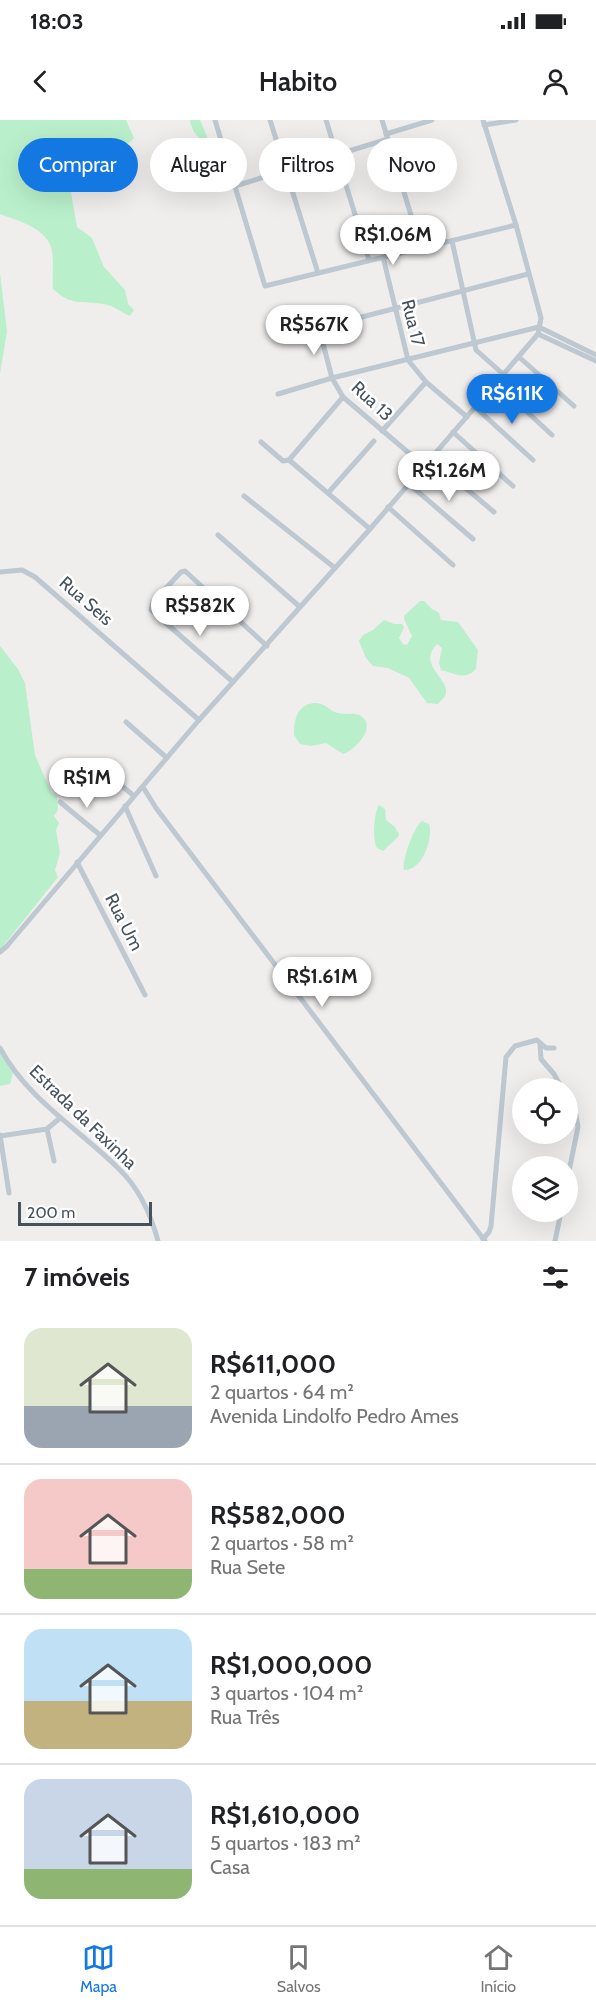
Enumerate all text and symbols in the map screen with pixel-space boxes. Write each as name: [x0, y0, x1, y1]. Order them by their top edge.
text: 18:03: [30, 8, 84, 35]
icon: back: [24, 65, 57, 98]
text: Habito: [259, 65, 337, 98]
icon: person: [539, 65, 572, 98]
chip: Comprar: [18, 138, 138, 192]
chip: Alugar: [150, 138, 247, 192]
chip: Filtros: [259, 138, 355, 192]
chip: Novo: [367, 138, 457, 192]
pin: R$1.06M: [338, 215, 448, 266]
text: R$1.06M: [354, 222, 432, 246]
street label: Rua 17: [397, 297, 429, 349]
pin: R$567K: [265, 305, 363, 356]
text: R$567K: [280, 312, 348, 336]
pin: R$611K: [463, 374, 561, 425]
street label: Rua 13: [347, 376, 397, 426]
text: R$611K: [481, 381, 543, 405]
pin: R$1.26M: [394, 451, 504, 502]
text: R$1.26M: [412, 458, 486, 482]
street label: Rua Seis: [55, 572, 117, 630]
pin: R$582K: [151, 586, 249, 637]
text: R$582K: [165, 593, 235, 617]
pin: R$1M: [51, 758, 123, 809]
text: R$1M: [63, 765, 111, 789]
street label: Rua Um: [100, 890, 148, 954]
pin: R$1.61M: [267, 957, 377, 1008]
text: R$1.61M: [286, 964, 358, 988]
street label: Estrada da Faxinha: [25, 1060, 142, 1174]
map controls: [512, 1078, 578, 1222]
button: locate: [512, 1078, 578, 1144]
button: layers: [512, 1156, 578, 1222]
scale bar: [18, 1199, 152, 1226]
text: 200 m: [27, 1203, 75, 1222]
text: 7 imóveis: [24, 1261, 130, 1293]
icon: filters: [539, 1261, 572, 1294]
text: R$611,000: [210, 1348, 336, 1380]
icon: home: [72, 1352, 144, 1424]
text: 2 quartos · 64 m²: [210, 1380, 354, 1404]
text: Avenida Lindolfo Pedro Ames: [210, 1404, 459, 1428]
text: R$582,000: [210, 1499, 346, 1531]
icon: home: [72, 1503, 144, 1575]
text: 2 quartos · 58 m²: [210, 1531, 354, 1555]
text: Rua Sete: [210, 1555, 285, 1579]
text: R$1,000,000: [210, 1649, 372, 1681]
icon: home: [72, 1653, 144, 1725]
text: 3 quartos · 104 m²: [210, 1681, 363, 1705]
text: Rua Três: [210, 1705, 280, 1729]
text: R$1,610,000: [210, 1799, 360, 1831]
icon: home: [72, 1803, 144, 1875]
text: 5 quartos · 183 m²: [210, 1831, 361, 1855]
text: Casa: [210, 1855, 250, 1879]
tab: Mapa: [80, 1941, 117, 1996]
tab: Salvos: [277, 1941, 321, 1996]
tab: Início: [480, 1941, 516, 1996]

